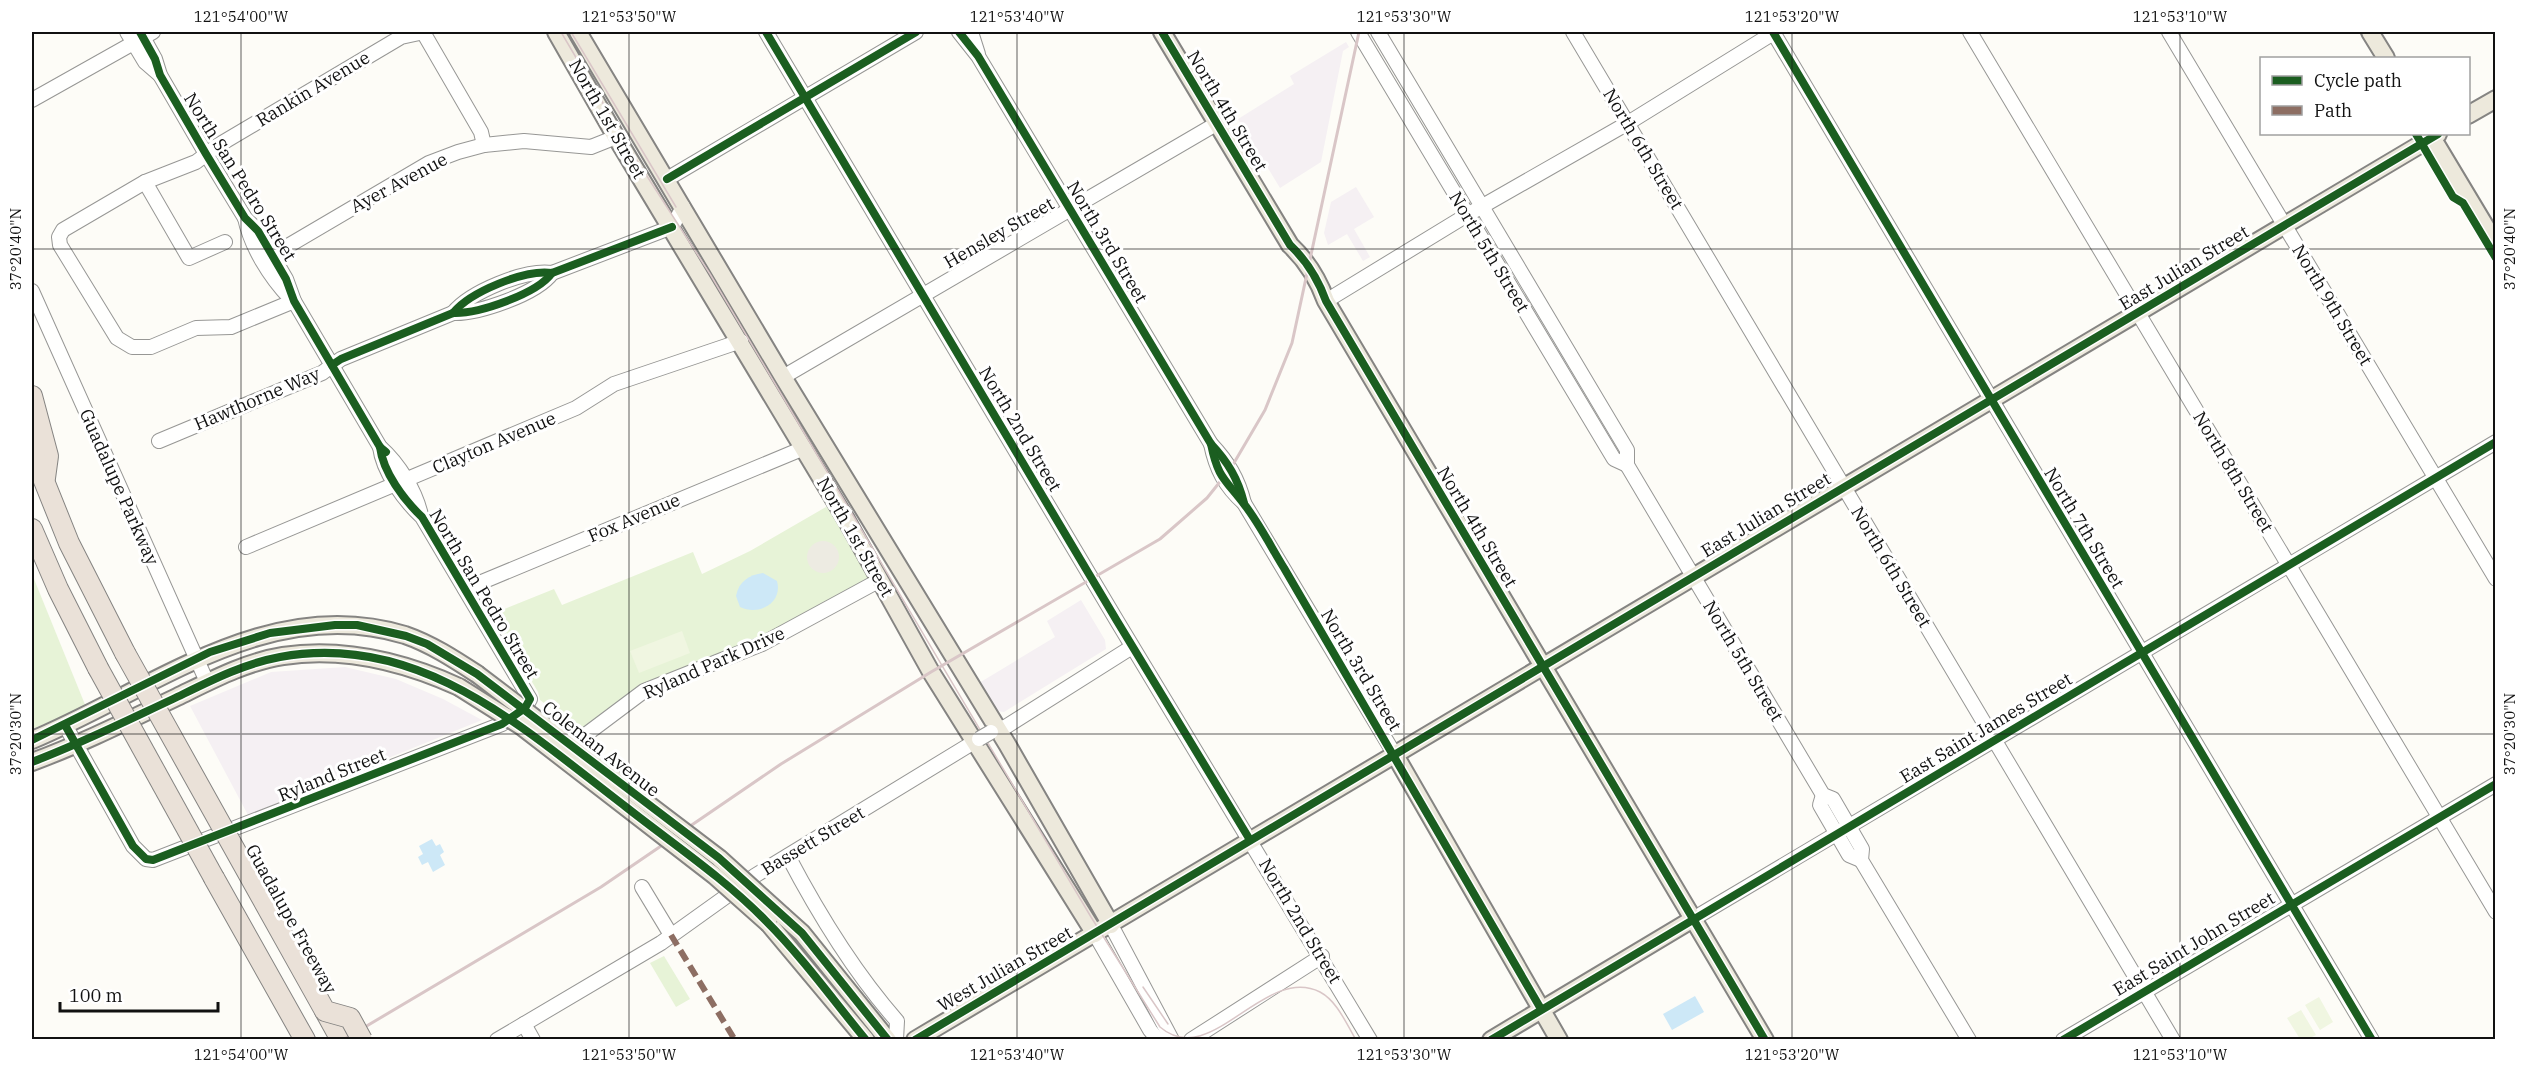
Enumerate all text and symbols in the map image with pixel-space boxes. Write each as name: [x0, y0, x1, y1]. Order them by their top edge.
text: 121°54'00"W: [194, 7, 289, 26]
text: 121°53'50"W: [582, 7, 677, 26]
text: 121°53'40"W: [970, 7, 1065, 26]
text: 121°53'30"W: [1357, 7, 1452, 26]
text: 121°53'20"W: [1745, 7, 1840, 26]
text: 121°53'10"W: [2133, 7, 2228, 26]
street label: Rankin Avenue: [252, 46, 374, 132]
street label: North 4th Street: [1182, 46, 1273, 175]
street label: North 1st Street: [564, 55, 651, 183]
legend: [2260, 57, 2470, 135]
text: Cycle path: [2314, 69, 2402, 92]
street label: North 6th Street: [1598, 84, 1689, 213]
street label: North San Pedro Street: [179, 88, 302, 265]
text: Path: [2314, 99, 2352, 122]
street label: Ayer Avenue: [346, 147, 451, 218]
street label: North 3rd Street: [1062, 176, 1153, 307]
street label: North 5th Street: [1444, 187, 1535, 316]
street label: Hensley Street: [940, 192, 1058, 273]
text: 37°20'40"N: [6, 208, 25, 290]
text: 37°20'40"N: [2500, 208, 2519, 290]
street label: East Julian Street: [2115, 220, 2253, 315]
street label: North 9th Street: [2287, 240, 2378, 369]
street label: Hawthorne Way: [190, 362, 324, 435]
street label: North 2nd Street: [974, 362, 1067, 496]
street label: Guadalupe Parkway: [75, 405, 164, 569]
street label: Clayton Avenue: [429, 406, 559, 479]
street label: North 8th Street: [2188, 407, 2279, 536]
street label: North 4th Street: [1432, 462, 1523, 591]
street label: North 7th Street: [2039, 463, 2130, 592]
street label: East Julian Street: [1697, 467, 1835, 562]
street label: North 1st Street: [812, 473, 899, 601]
street label: Fox Avenue: [584, 488, 683, 547]
street label: North 6th Street: [1846, 502, 1937, 631]
street label: North San Pedro Street: [424, 504, 544, 683]
street label: North 5th Street: [1698, 596, 1789, 725]
street label: North 3rd Street: [1316, 604, 1407, 735]
street label: Ryland Park Drive: [640, 621, 788, 704]
street label: East Saint James Street: [1895, 667, 2076, 788]
text: 37°20'30"N: [6, 693, 25, 775]
text: 37°20'30"N: [2500, 693, 2519, 775]
street label: Coleman Avenue: [538, 696, 665, 802]
street label: Ryland Street: [275, 743, 389, 807]
street label: Bassett Street: [757, 801, 868, 880]
street label: Guadalupe Freeway: [241, 840, 342, 998]
street label: North 2nd Street: [1254, 854, 1347, 988]
street label: East Saint John Street: [2109, 886, 2279, 1001]
street label: West Julian Street: [933, 921, 1076, 1016]
scale bar: [60, 975, 218, 1013]
text: 100 m: [69, 984, 123, 1007]
text: 121°54'00"W: [194, 1045, 289, 1064]
text: 121°53'50"W: [582, 1045, 677, 1064]
text: 121°53'40"W: [970, 1045, 1065, 1064]
text: 121°53'30"W: [1357, 1045, 1452, 1064]
text: 121°53'20"W: [1745, 1045, 1840, 1064]
text: 121°53'10"W: [2133, 1045, 2228, 1064]

